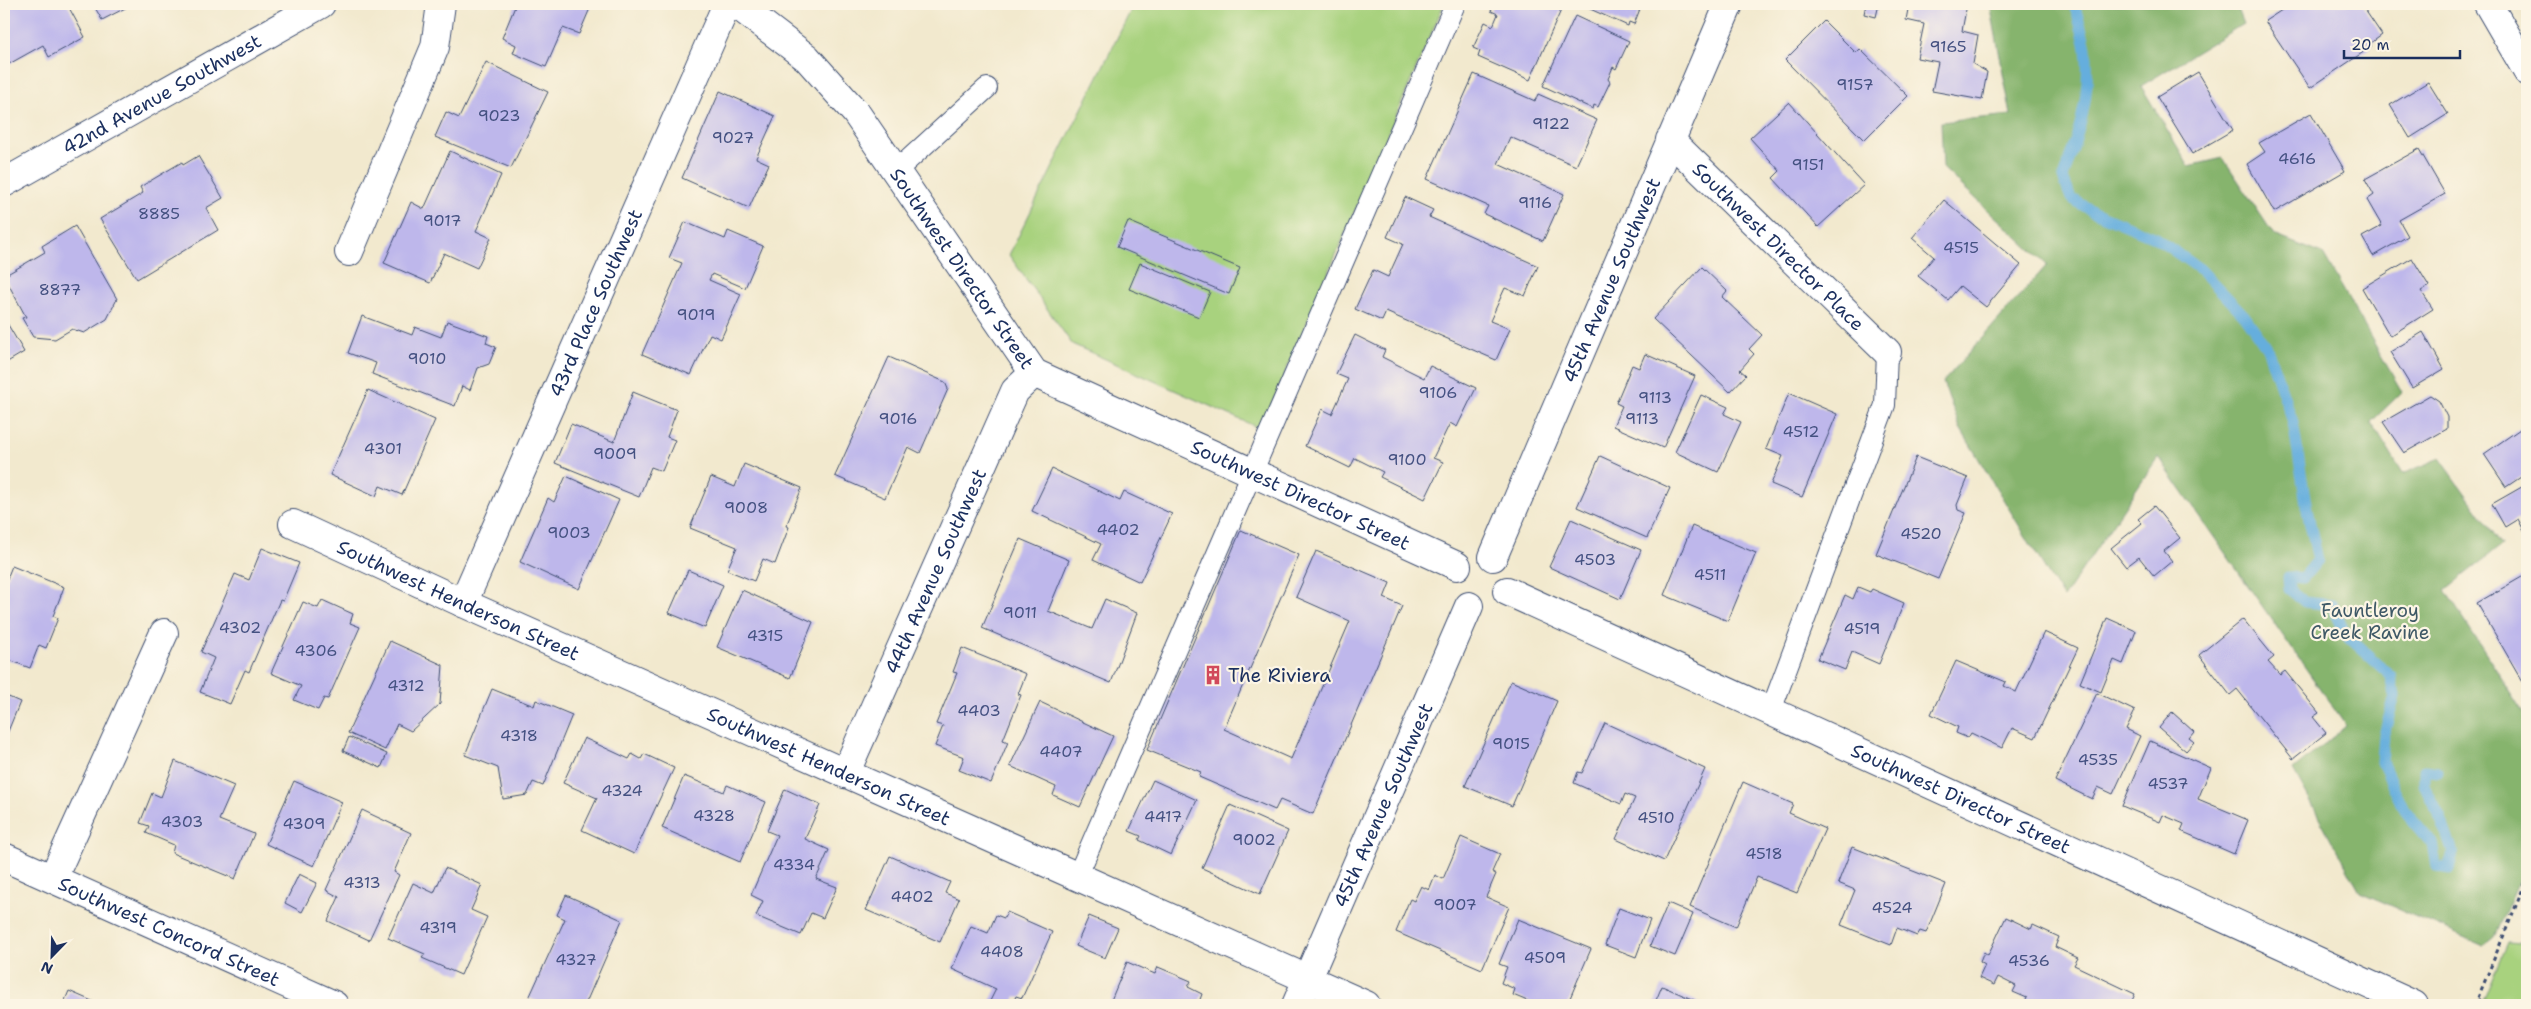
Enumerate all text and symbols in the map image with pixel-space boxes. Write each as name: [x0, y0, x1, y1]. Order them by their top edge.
street label: 42nd Avenue Southwest: [58, 28, 266, 161]
scale bar: [2344, 28, 2460, 60]
text: 20 m: [2351, 35, 2390, 55]
house number: 9165: [1929, 36, 1967, 57]
house number: 9157: [1836, 74, 1874, 95]
house number: 9023: [478, 105, 520, 126]
house number: 9122: [1532, 113, 1570, 134]
house number: 9027: [712, 127, 754, 148]
house number: 4616: [2278, 148, 2316, 169]
house number: 9151: [1792, 154, 1824, 175]
street label: Southwest Director Place: [1687, 157, 1870, 336]
street label: Southwest Director Street: [884, 163, 1040, 374]
street label: 45th Avenue Southwest: [1557, 174, 1666, 387]
house number: 9116: [1518, 192, 1552, 213]
house number: 8885: [138, 203, 180, 224]
street label: 43rd Place Southwest: [543, 205, 648, 401]
house number: 9017: [423, 210, 461, 231]
house number: 4515: [1943, 237, 1979, 258]
house number: 8877: [39, 279, 81, 300]
house number: 9019: [677, 304, 715, 325]
house number: 9010: [407, 348, 447, 369]
house number: 9106: [1418, 382, 1458, 403]
house number: 9113: [1638, 387, 1672, 408]
house number: 9016: [878, 408, 918, 429]
house number: 9113: [1625, 408, 1659, 429]
house number: 4512: [1783, 421, 1819, 442]
street label: Southwest Director Street: [1187, 434, 1414, 556]
house number: 4301: [364, 438, 402, 459]
house number: 9009: [593, 443, 637, 464]
house number: 9100: [1387, 449, 1427, 470]
street label: 44th Avenue Southwest: [879, 465, 992, 678]
house number: 9008: [724, 497, 768, 518]
house number: 4402: [1096, 519, 1140, 540]
house number: 9003: [547, 522, 591, 543]
house number: 4520: [1900, 523, 1942, 544]
street label: Southwest Henderson Street: [333, 534, 583, 666]
house number: 4503: [1574, 549, 1616, 570]
house number: 4511: [1694, 564, 1726, 585]
park label: Fauntleroy Creek Ravine: [2311, 598, 2429, 645]
house number: 9011: [1003, 602, 1037, 623]
house number: 4302: [219, 617, 261, 638]
house number: 4519: [1843, 618, 1881, 639]
house number: 4315: [747, 625, 783, 646]
house number: 4306: [294, 640, 338, 661]
place label: The Riviera: [1228, 663, 1331, 688]
building icon: The Riviera: [1202, 664, 1224, 686]
house number: 4312: [387, 675, 425, 696]
street label: 45th Avenue Southwest: [1328, 699, 1439, 911]
house number: 4403: [957, 700, 1001, 721]
street label: Southwest Henderson Street: [703, 701, 954, 831]
house number: 4318: [500, 725, 538, 746]
house number: 9015: [1492, 733, 1530, 754]
street label: Southwest Director Street: [1847, 738, 2074, 860]
house number: 4407: [1039, 741, 1083, 762]
house number: 4535: [2078, 749, 2118, 770]
house number: 4537: [2148, 773, 2188, 794]
house number: 4324: [601, 780, 643, 801]
house number: 4328: [693, 805, 735, 826]
house number: 4417: [1144, 806, 1182, 827]
house number: 4510: [1637, 807, 1675, 828]
house number: 4303: [161, 811, 203, 832]
house number: 4309: [283, 813, 325, 834]
house number: 9002: [1232, 829, 1276, 850]
house number: 4518: [1745, 843, 1783, 864]
house number: 4334: [773, 854, 815, 875]
street label: Southwest Concord Street: [54, 871, 284, 992]
house number: 4313: [343, 872, 381, 893]
house number: 4402: [890, 886, 934, 907]
house number: 9007: [1433, 894, 1477, 915]
house number: 4524: [1871, 897, 1913, 918]
house number: 4319: [419, 917, 457, 938]
north arrow: [28, 932, 78, 982]
house number: 4408: [980, 941, 1024, 962]
house number: 4509: [1524, 947, 1566, 968]
house number: 4327: [555, 949, 597, 970]
house number: 4536: [2008, 950, 2050, 971]
text: N: [38, 958, 56, 978]

